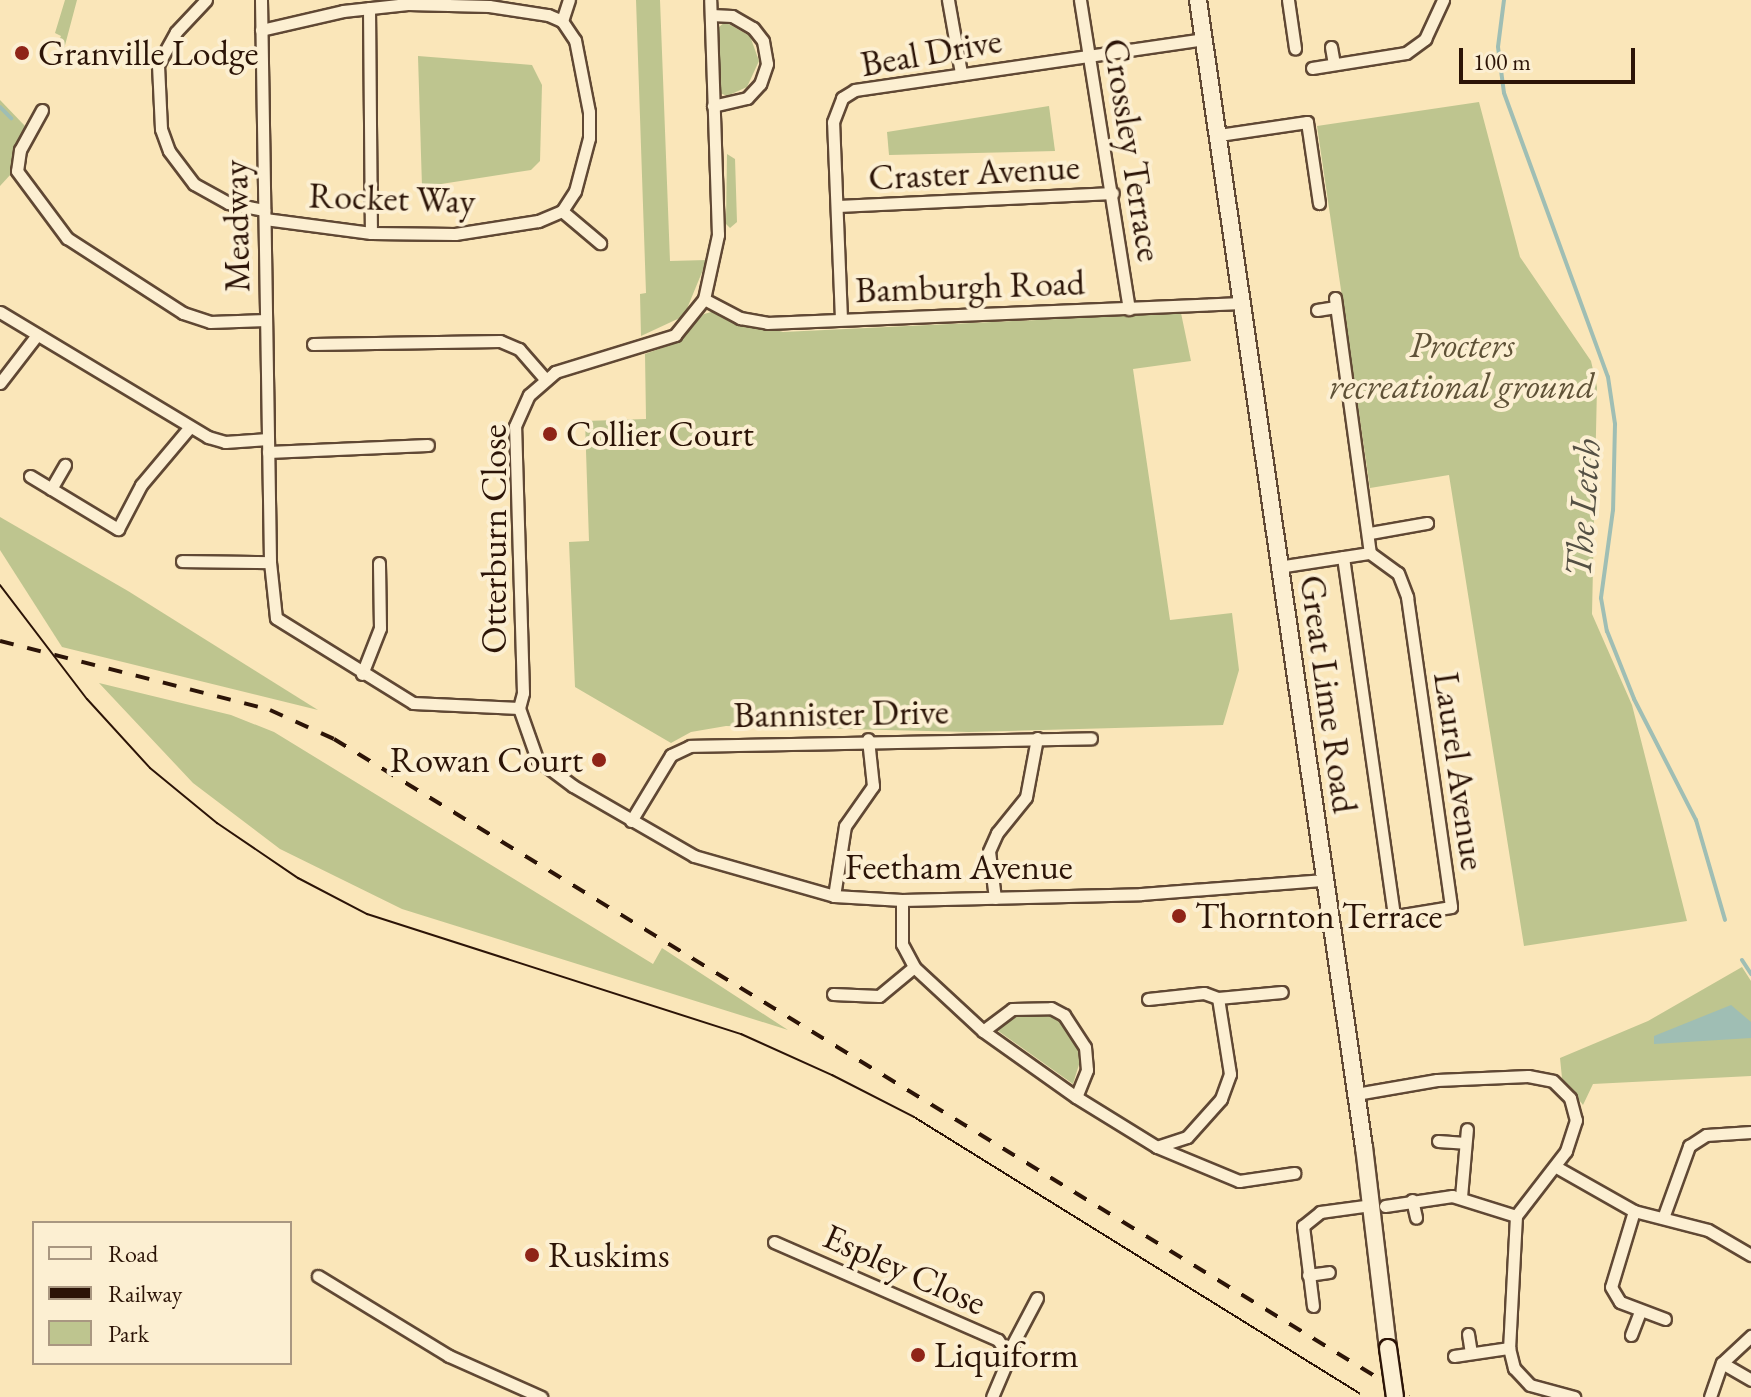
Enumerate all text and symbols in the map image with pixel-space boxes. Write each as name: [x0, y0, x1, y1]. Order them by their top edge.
street label: Beal Drive: [857, 18, 1005, 86]
place label: Granville Lodge: [38, 31, 259, 75]
scale bar: [1463, 32, 1639, 82]
street label: Crossley Terrace: [1094, 35, 1172, 265]
marker: Granville Lodge: [13, 44, 31, 62]
text: 100 m: [1473, 46, 1531, 77]
street label: Craster Avenue: [867, 145, 1081, 199]
street label: Meadway: [213, 160, 259, 292]
street label: Rocket Way: [308, 174, 476, 222]
street label: Bamburgh Road: [854, 260, 1086, 312]
park label: Procters recreational ground: [1329, 322, 1595, 407]
place label: Collier Court: [566, 412, 754, 456]
street label: Otterburn Close: [472, 424, 516, 654]
marker: Collier Court: [541, 425, 559, 443]
water label: The Letch: [1554, 437, 1610, 579]
street label: Great Lime Road: [1291, 572, 1367, 816]
street label: Laurel Avenue: [1425, 669, 1495, 873]
street label: Bannister Drive: [733, 690, 949, 736]
place label: Rowan Court: [390, 738, 583, 782]
marker: Rowan Court: [590, 751, 608, 769]
street label: Feetham Avenue: [845, 845, 1073, 889]
place label: Thornton Terrace: [1195, 894, 1443, 938]
marker: Thornton Terrace: [1170, 907, 1188, 925]
street label: Espley Close: [817, 1214, 993, 1324]
legend: [32, 1221, 292, 1365]
place label: Ruskims: [548, 1233, 670, 1277]
text: Road: [108, 1238, 158, 1269]
marker: Ruskims: [523, 1246, 541, 1264]
text: Railway: [108, 1278, 182, 1309]
text: Park: [108, 1318, 149, 1349]
place label: Liquiform: [934, 1333, 1079, 1377]
marker: Liquiform: [909, 1346, 927, 1364]

